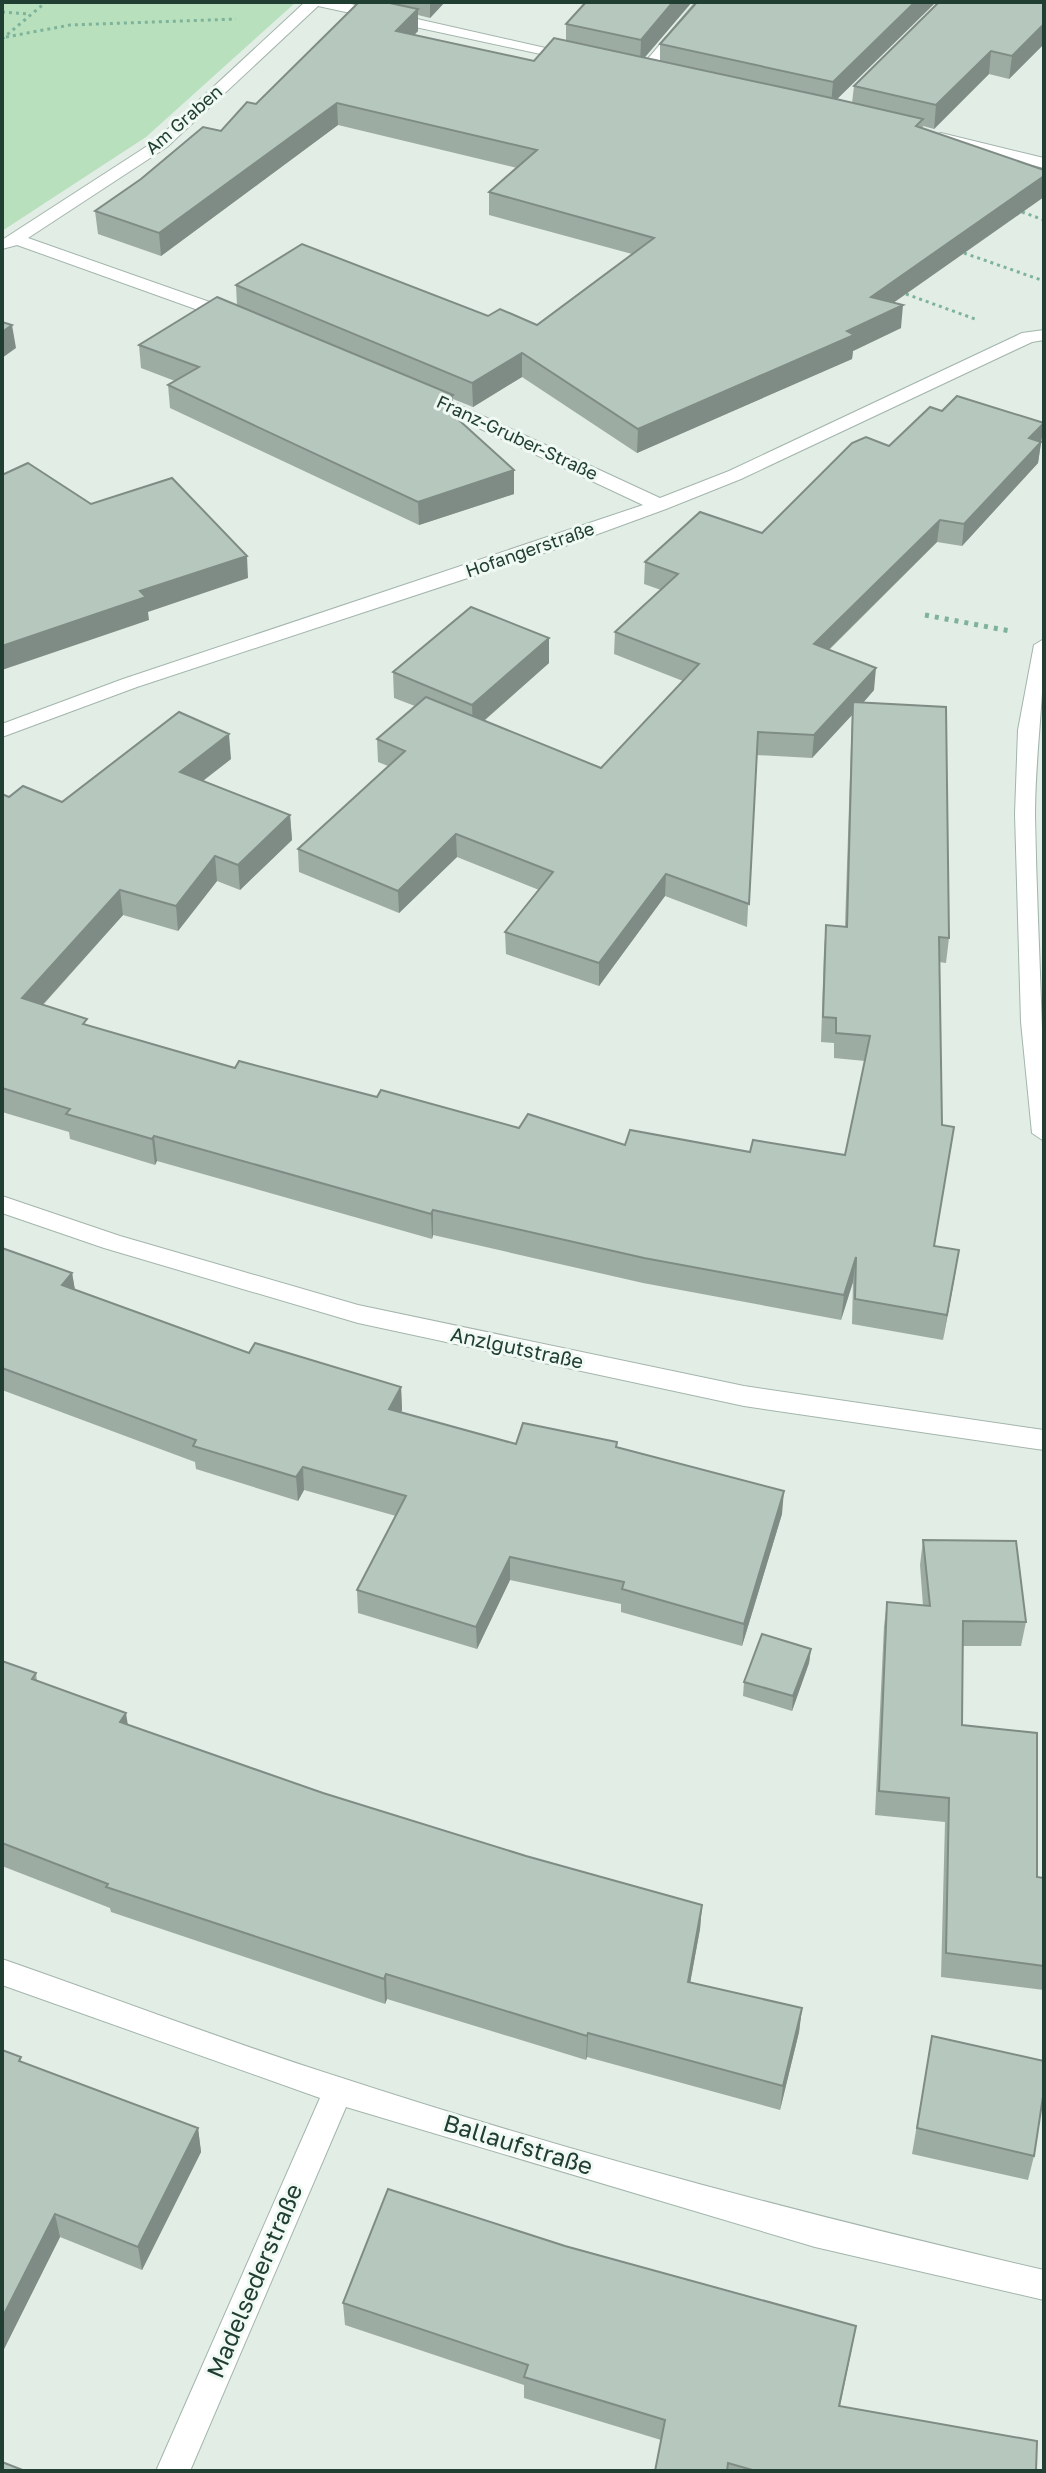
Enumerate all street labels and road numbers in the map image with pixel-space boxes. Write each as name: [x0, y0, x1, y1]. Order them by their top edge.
street label: Am Graben: [140, 80, 226, 159]
street label: Franz-Gruber-Straße: [433, 390, 602, 484]
street label: Hofangerstraße: [462, 517, 597, 581]
street label: Anzlgutstraße: [449, 1321, 586, 1373]
street label: Ballaufstraße: [440, 2107, 597, 2180]
street label: Madelsederstraße: [200, 2179, 308, 2382]

